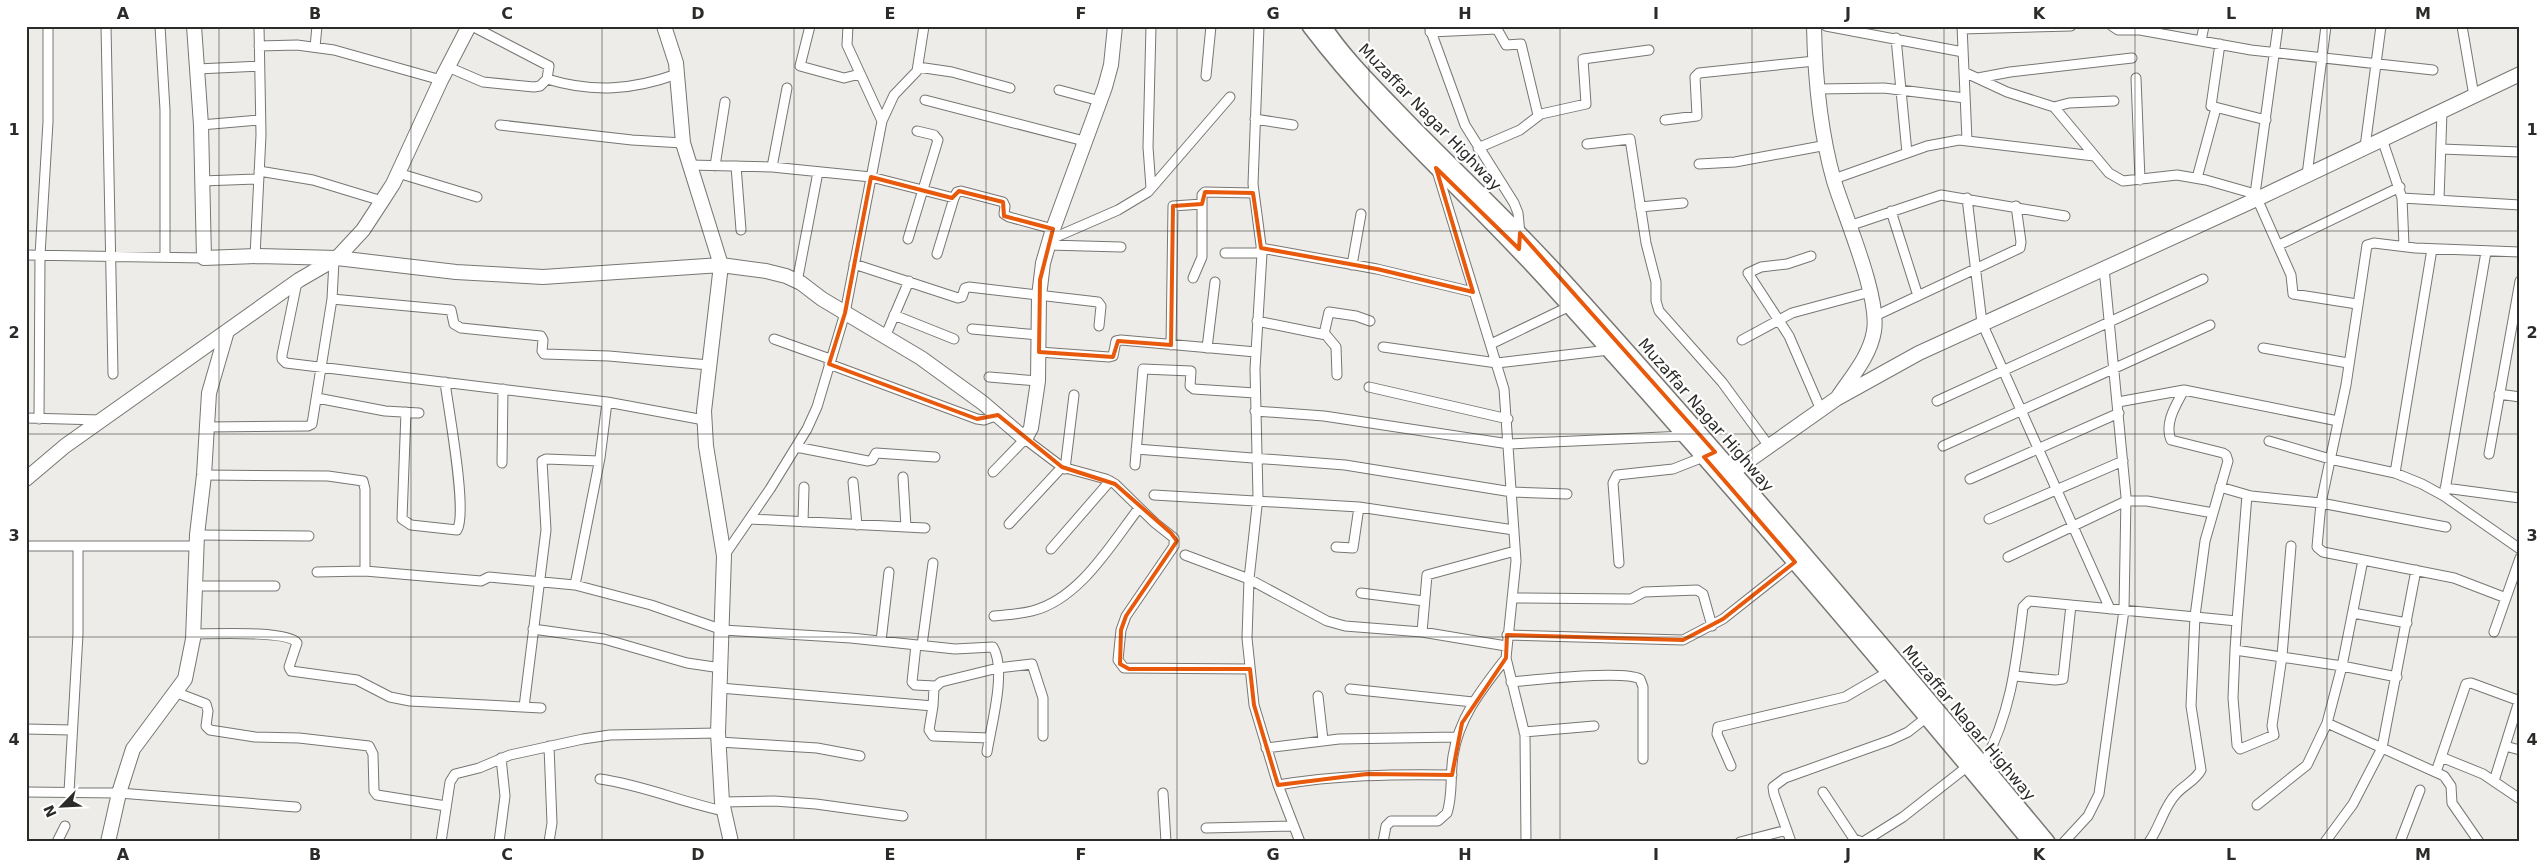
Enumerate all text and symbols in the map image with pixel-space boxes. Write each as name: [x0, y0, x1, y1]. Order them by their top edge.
text: A: [117, 4, 130, 23]
text: B: [309, 4, 321, 23]
text: C: [501, 4, 513, 23]
text: D: [691, 4, 705, 23]
text: E: [885, 4, 895, 23]
text: F: [1076, 4, 1086, 23]
text: G: [1266, 4, 1280, 23]
text: H: [1458, 4, 1472, 23]
text: I: [1653, 4, 1659, 23]
text: J: [1844, 4, 1851, 23]
text: K: [2033, 4, 2046, 23]
text: L: [2226, 4, 2236, 23]
text: M: [2415, 4, 2431, 23]
street label: Muzaffar Nagar Highway: [1355, 39, 1505, 195]
text: 1: [8, 120, 20, 139]
text: 1: [2526, 120, 2538, 139]
text: 2: [8, 323, 20, 342]
text: 2: [2526, 323, 2538, 342]
street label: Muzaffar Nagar Highway: [1634, 334, 1778, 496]
text: 3: [8, 526, 20, 545]
text: 3: [2526, 526, 2538, 545]
street label: Muzaffar Nagar Highway: [1898, 641, 2040, 805]
text: 4: [8, 730, 20, 749]
text: 4: [2526, 730, 2538, 749]
north arrow: [38, 780, 88, 830]
text: N: [40, 803, 60, 820]
text: A: [117, 845, 130, 864]
text: B: [309, 845, 321, 864]
text: C: [501, 845, 513, 864]
text: D: [691, 845, 705, 864]
text: E: [885, 845, 895, 864]
text: F: [1076, 845, 1086, 864]
text: G: [1266, 845, 1280, 864]
text: H: [1458, 845, 1472, 864]
text: I: [1653, 845, 1659, 864]
text: J: [1844, 845, 1851, 864]
text: K: [2033, 845, 2046, 864]
text: L: [2226, 845, 2236, 864]
text: M: [2415, 845, 2431, 864]

